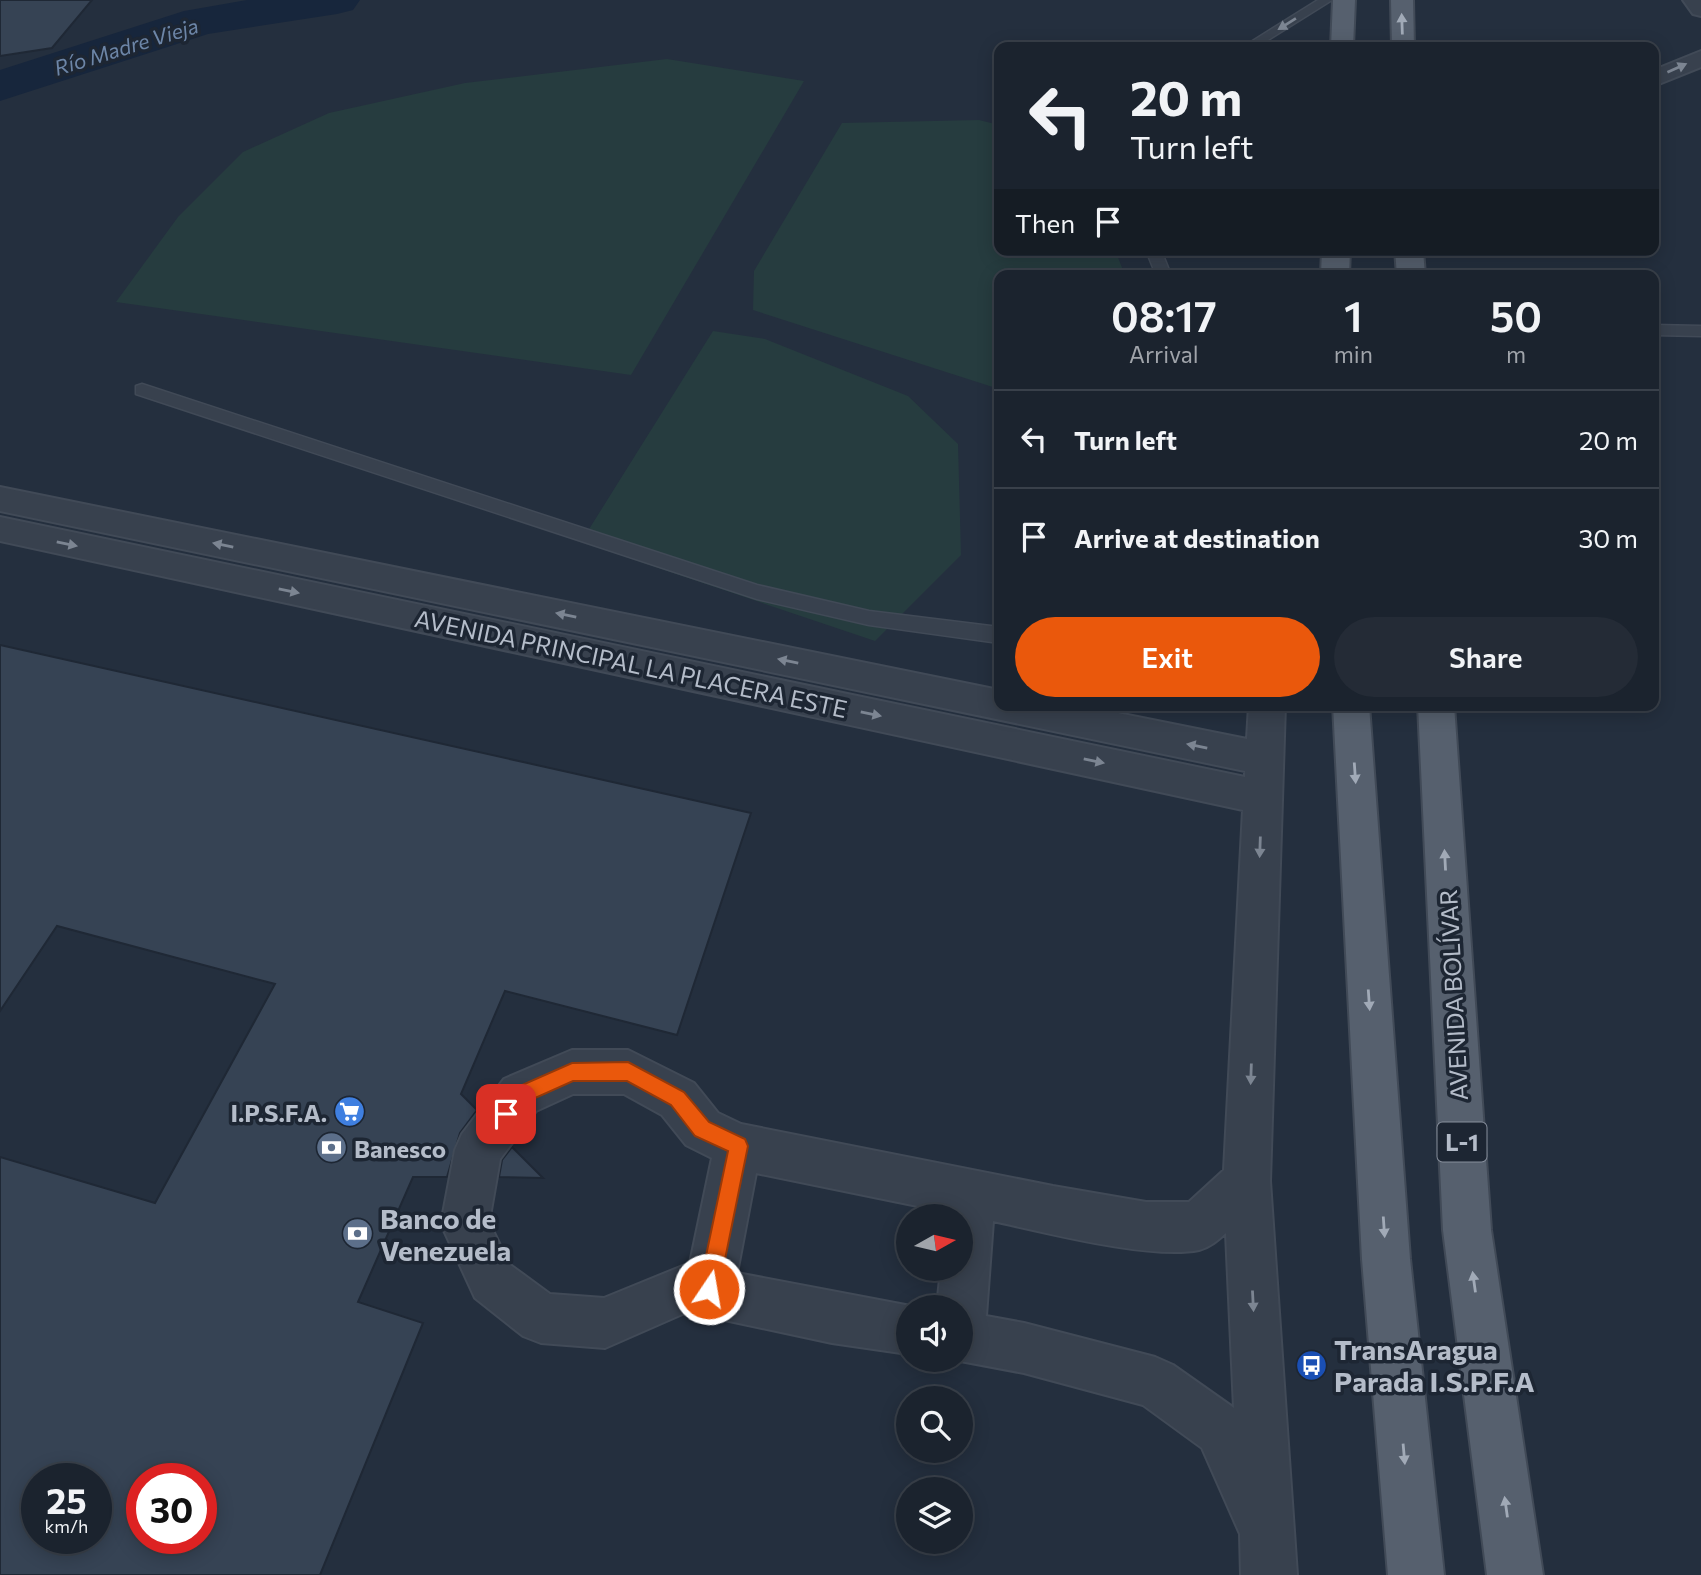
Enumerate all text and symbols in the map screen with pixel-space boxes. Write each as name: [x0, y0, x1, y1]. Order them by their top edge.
water label: Río Madre Vieja: [51, 12, 201, 80]
one-way arrow: [1397, 12, 1408, 34]
one-way arrow: [1278, 17, 1297, 30]
one-way arrow: [1667, 62, 1688, 73]
text: 20 m: [1130, 66, 1242, 126]
icon: left: [1015, 70, 1106, 161]
text: Turn left: [1130, 126, 1254, 166]
icon: arrive: [1089, 203, 1127, 241]
text: Then: [1015, 207, 1075, 238]
text: 08:17: [1111, 289, 1217, 341]
text: 1: [1344, 289, 1363, 341]
text: 50: [1490, 289, 1542, 341]
text: Arrival: [1129, 340, 1199, 368]
text: min: [1334, 340, 1373, 368]
text: m: [1506, 340, 1526, 368]
icon: left: [1015, 420, 1053, 458]
text: Turn left: [1074, 424, 1177, 455]
text: 20 m: [1579, 424, 1638, 455]
icon: arrive: [1015, 518, 1053, 556]
text: Arrive at destination: [1074, 522, 1320, 553]
text: 30 m: [1579, 522, 1638, 553]
one-way arrow: [56, 538, 78, 549]
one-way arrow: [212, 539, 234, 550]
one-way arrow: [278, 585, 300, 596]
street label: AVENIDA PRINCIPAL LA PLACERA ESTE: [412, 603, 850, 723]
one-way arrow: [555, 610, 577, 621]
button: Exit: [1015, 617, 1320, 697]
button: Share: [1334, 617, 1638, 697]
one-way arrow: [777, 656, 799, 667]
one-way arrow: [860, 709, 882, 720]
one-way arrow: [1186, 740, 1208, 751]
one-way arrow: [1083, 756, 1105, 767]
one-way arrow: [1350, 763, 1361, 785]
one-way arrow: [1254, 836, 1266, 858]
one-way arrow: [1439, 849, 1450, 871]
street label: AVENIDA BOLÍVAR: [1433, 889, 1473, 1101]
one-way arrow: [1364, 990, 1375, 1012]
one-way arrow: [1246, 1063, 1257, 1085]
pin: [476, 1084, 536, 1144]
supermarket icon: I.P.S.F.A.: [333, 1095, 367, 1129]
icon: arrive: [487, 1095, 525, 1133]
place label: I.P.S.F.A.: [230, 1098, 327, 1127]
road number: L-1: [1438, 1122, 1486, 1162]
bank icon: Banesco: [314, 1131, 348, 1165]
place label: Banesco: [354, 1134, 446, 1163]
place label: Banco de Venezuela: [380, 1201, 511, 1267]
north arrow: [896, 1204, 973, 1281]
map controls: [896, 1204, 973, 1554]
bank icon: Banco de Venezuela: [340, 1217, 374, 1251]
one-way arrow: [1378, 1217, 1389, 1239]
position arrow: [672, 1252, 746, 1326]
one-way arrow: [1468, 1271, 1479, 1293]
one-way arrow: [1248, 1291, 1259, 1313]
button: sound: [896, 1295, 973, 1372]
place label: TransAragua Parada I.S.P.F.A: [1334, 1332, 1535, 1398]
bus stop icon: TransAragua Parada I.S.P.F.A: [1294, 1348, 1328, 1382]
button: search: [896, 1386, 973, 1463]
one-way arrow: [1399, 1443, 1410, 1465]
speed limit sign: 30: [126, 1463, 217, 1554]
button: layers: [896, 1477, 973, 1554]
text: 25: [46, 1478, 87, 1521]
one-way arrow: [1500, 1496, 1511, 1518]
text: km/h: [45, 1515, 88, 1537]

